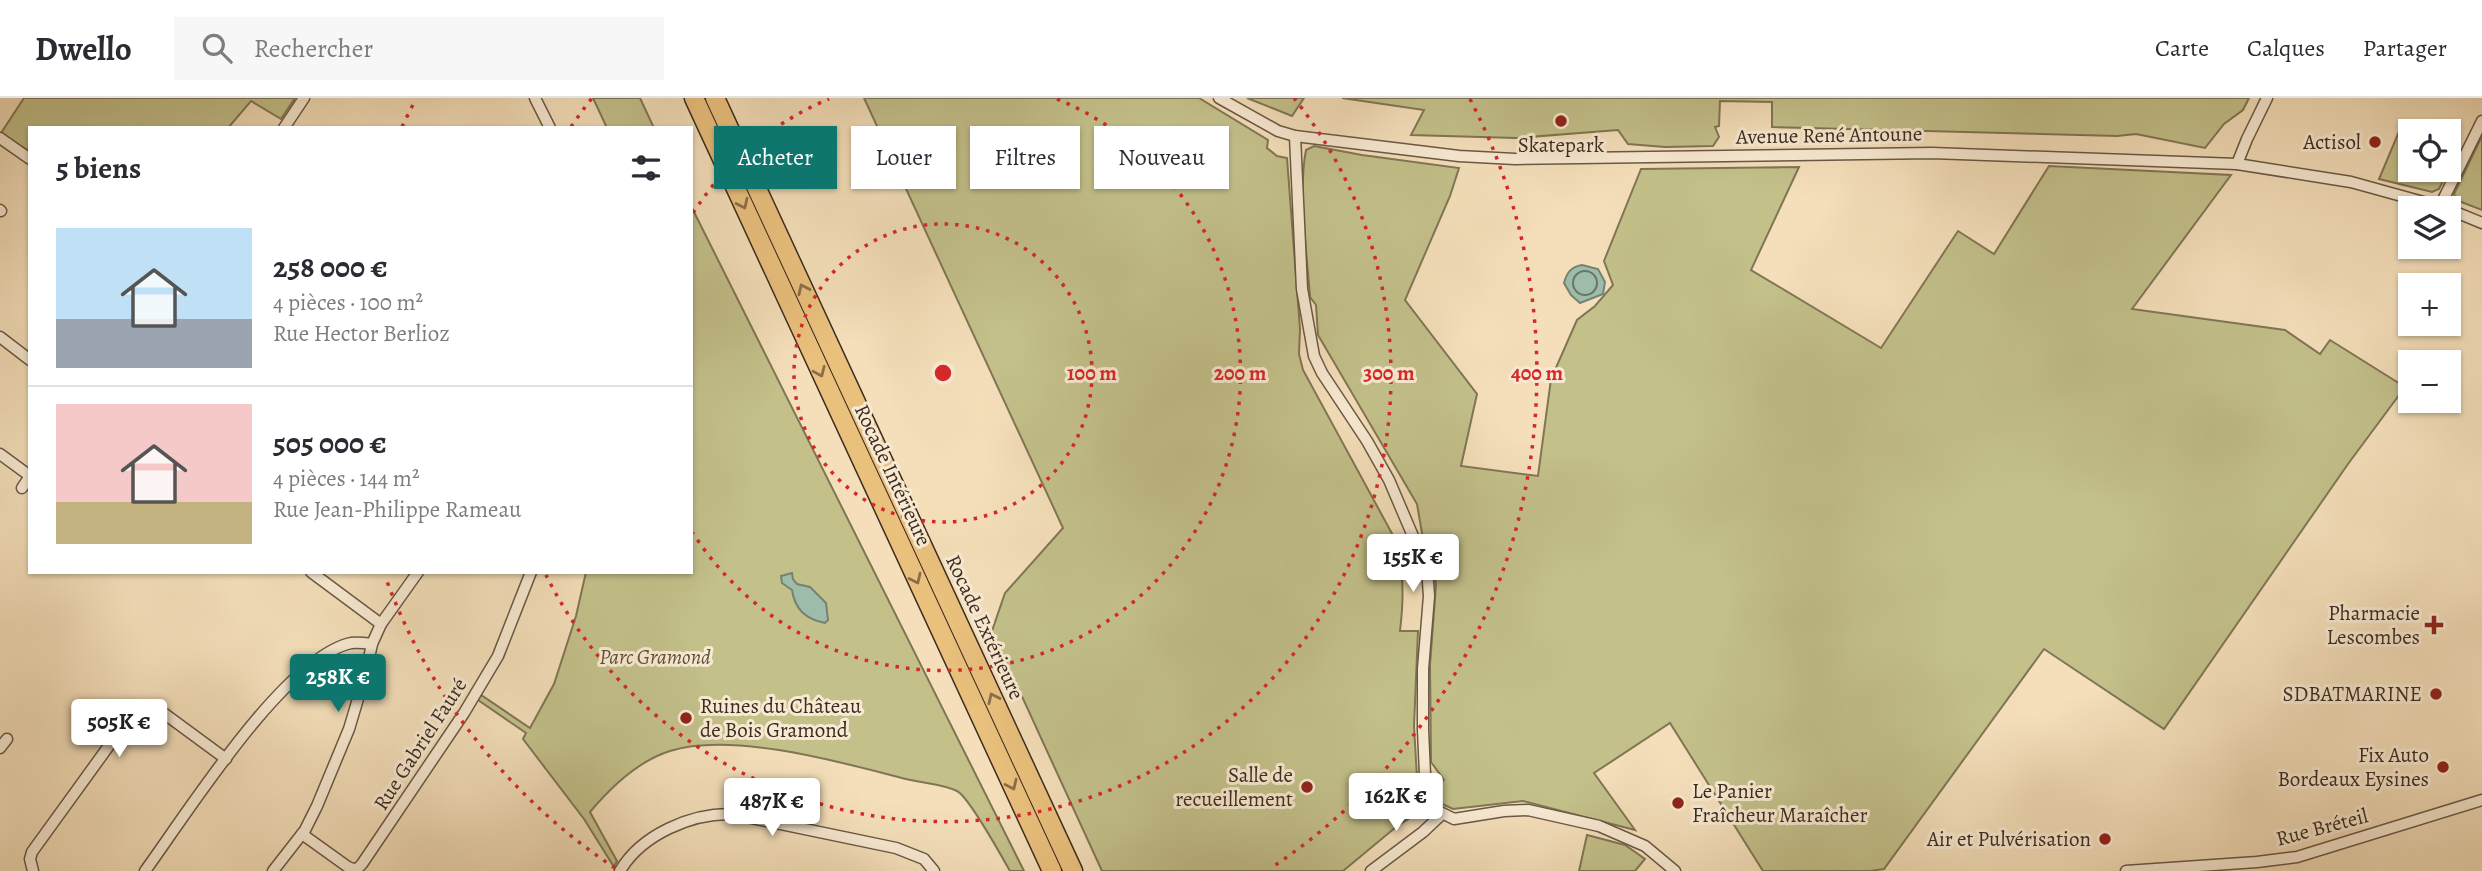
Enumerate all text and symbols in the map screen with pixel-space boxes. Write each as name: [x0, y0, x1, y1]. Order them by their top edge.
search box: [174, 17, 664, 80]
text: Dwello: [35, 26, 132, 71]
icon: search: [198, 29, 236, 67]
text: Rechercher: [254, 31, 373, 66]
text: Carte: [2155, 32, 2209, 64]
text: Calques: [2247, 32, 2325, 64]
text: Partager: [2363, 32, 2447, 64]
marker: Skatepark: [1553, 113, 1569, 129]
street label: Avenue René Antoune: [1735, 119, 1922, 151]
map controls: [2398, 119, 2461, 413]
button: locate: [2398, 119, 2461, 182]
chip: Acheter: [714, 126, 837, 189]
chip: Louer: [851, 126, 956, 189]
chip: Filtres: [970, 126, 1080, 189]
chip: Nouveau: [1094, 126, 1229, 189]
place label: Actisol: [2302, 128, 2361, 156]
place label: Skatepark: [1518, 131, 1605, 159]
marker: Actisol: [2367, 134, 2383, 150]
text: 5 biens: [56, 148, 141, 188]
icon: filters: [627, 149, 665, 187]
button: layers: [2398, 196, 2461, 259]
one-way arrow: [735, 197, 749, 209]
text: 258 000 €: [273, 247, 388, 287]
icon: home: [112, 256, 196, 340]
button: +: [2398, 273, 2461, 336]
one-way arrow: [797, 284, 811, 296]
text: 4 pièces · 100 m²: [273, 287, 423, 318]
text: Rue Hector Berlioz: [273, 318, 450, 349]
button: −: [2398, 350, 2461, 413]
text: 100 m: [1067, 359, 1117, 387]
text: 200 m: [1214, 359, 1267, 387]
text: 300 m: [1363, 359, 1415, 387]
text: 400 m: [1511, 359, 1564, 387]
centre of rings: [931, 361, 955, 385]
one-way arrow: [812, 365, 826, 378]
street label: Rocade Intérieure: [848, 400, 938, 550]
text: 505 000 €: [273, 423, 387, 463]
icon: home: [112, 432, 196, 516]
text: 4 pièces · 144 m²: [273, 463, 420, 494]
text: Rue Jean-Philippe Rameau: [273, 494, 522, 525]
pin: 155K €: [1356, 534, 1470, 594]
text: 155K €: [1383, 541, 1443, 572]
street label: Rocade Extérieure: [939, 550, 1031, 704]
one-way arrow: [908, 572, 922, 584]
place label: Pharmacie Lescombes: [2326, 599, 2420, 651]
marker: Pharmacie Lescombes: [2426, 617, 2442, 633]
park label: Parc Gramond: [599, 643, 711, 671]
pin: 258K €: [281, 654, 395, 714]
text: 258K €: [306, 661, 370, 692]
street label: Rue Gabriel Fauré: [367, 673, 473, 815]
place label: SDBATMARINE: [2282, 680, 2422, 708]
marker: SDBATMARINE: [2428, 686, 2444, 702]
place label: Ruines du Château de Bois Gramond: [700, 692, 862, 744]
one-way arrow: [987, 693, 1001, 705]
pin: 505K €: [62, 700, 176, 759]
text: 505K €: [87, 706, 151, 737]
marker: Ruines du Château de Bois Gramond: [678, 710, 694, 726]
place label: Fix Auto Bordeaux Eysines: [2278, 741, 2429, 793]
marker: Fix Auto Bordeaux Eysines: [2435, 759, 2451, 775]
place label: Salle de recueillement: [1175, 761, 1293, 813]
pin: 162K €: [1339, 774, 1453, 833]
place label: Le Panier Fraîcheur Maraîcher: [1692, 777, 1867, 829]
pin: 487K €: [715, 778, 829, 838]
one-way arrow: [1004, 778, 1018, 790]
marker: Salle de recueillement: [1299, 779, 1315, 795]
text: 162K €: [1365, 780, 1427, 811]
text: 487K €: [740, 785, 804, 816]
marker: Le Panier Fraîcheur Maraîcher: [1670, 795, 1686, 811]
street label: Rue Bréteil: [2273, 801, 2371, 853]
place label: Air et Pulvérisation: [1926, 825, 2091, 853]
marker: Air et Pulvérisation: [2097, 831, 2113, 847]

